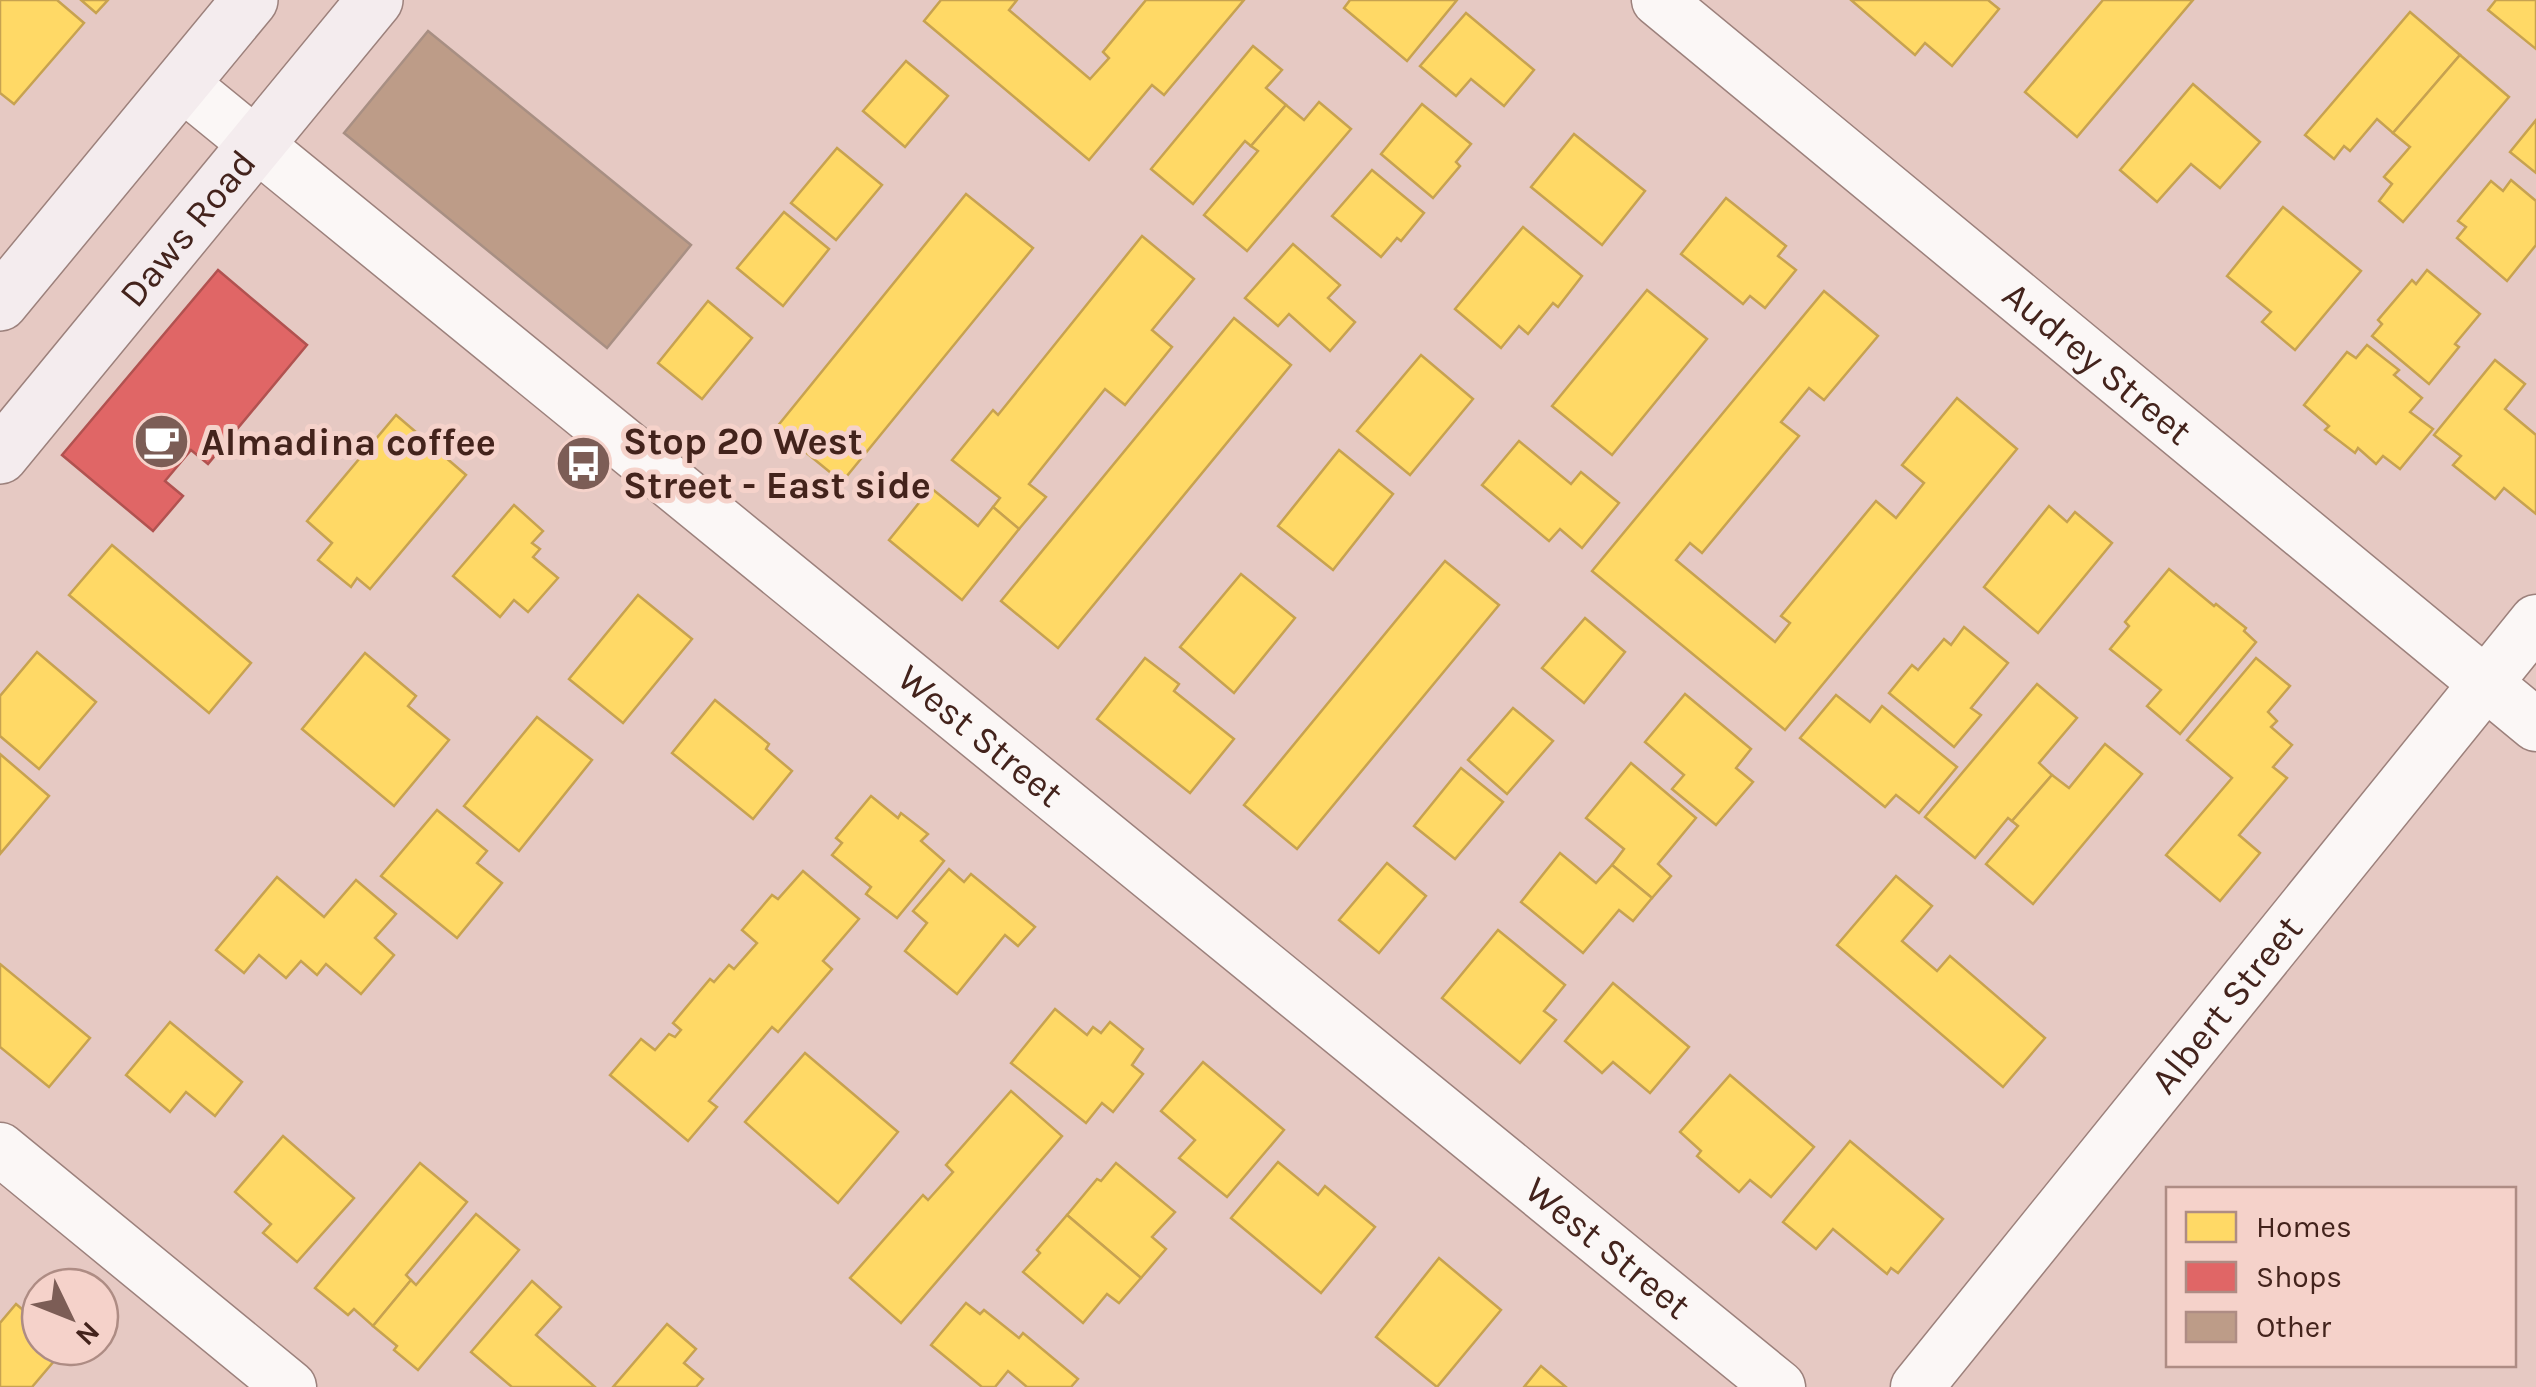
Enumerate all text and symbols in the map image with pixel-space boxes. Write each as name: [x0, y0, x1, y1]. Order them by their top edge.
street label: Daws Road: [110, 140, 265, 316]
street label: Audrey Street: [1994, 272, 2201, 454]
cafe icon: Almadina coffee: [132, 412, 192, 472]
place label: Stop 20 West Street - East side: [623, 419, 931, 508]
place label: Almadina coffee: [201, 420, 496, 465]
bus stop icon: Stop 20 West Street - East side: [554, 433, 614, 493]
street label: West Street: [889, 655, 1072, 816]
street label: Albert Street: [2141, 906, 2312, 1102]
street label: West Street: [1516, 1167, 1700, 1328]
legend: [2166, 1187, 2516, 1367]
text: Homes: [2256, 1209, 2352, 1245]
text: Shops: [2256, 1259, 2342, 1295]
north arrow: [20, 1267, 120, 1367]
text: Other: [2256, 1309, 2331, 1345]
text: N: [69, 1315, 107, 1352]

